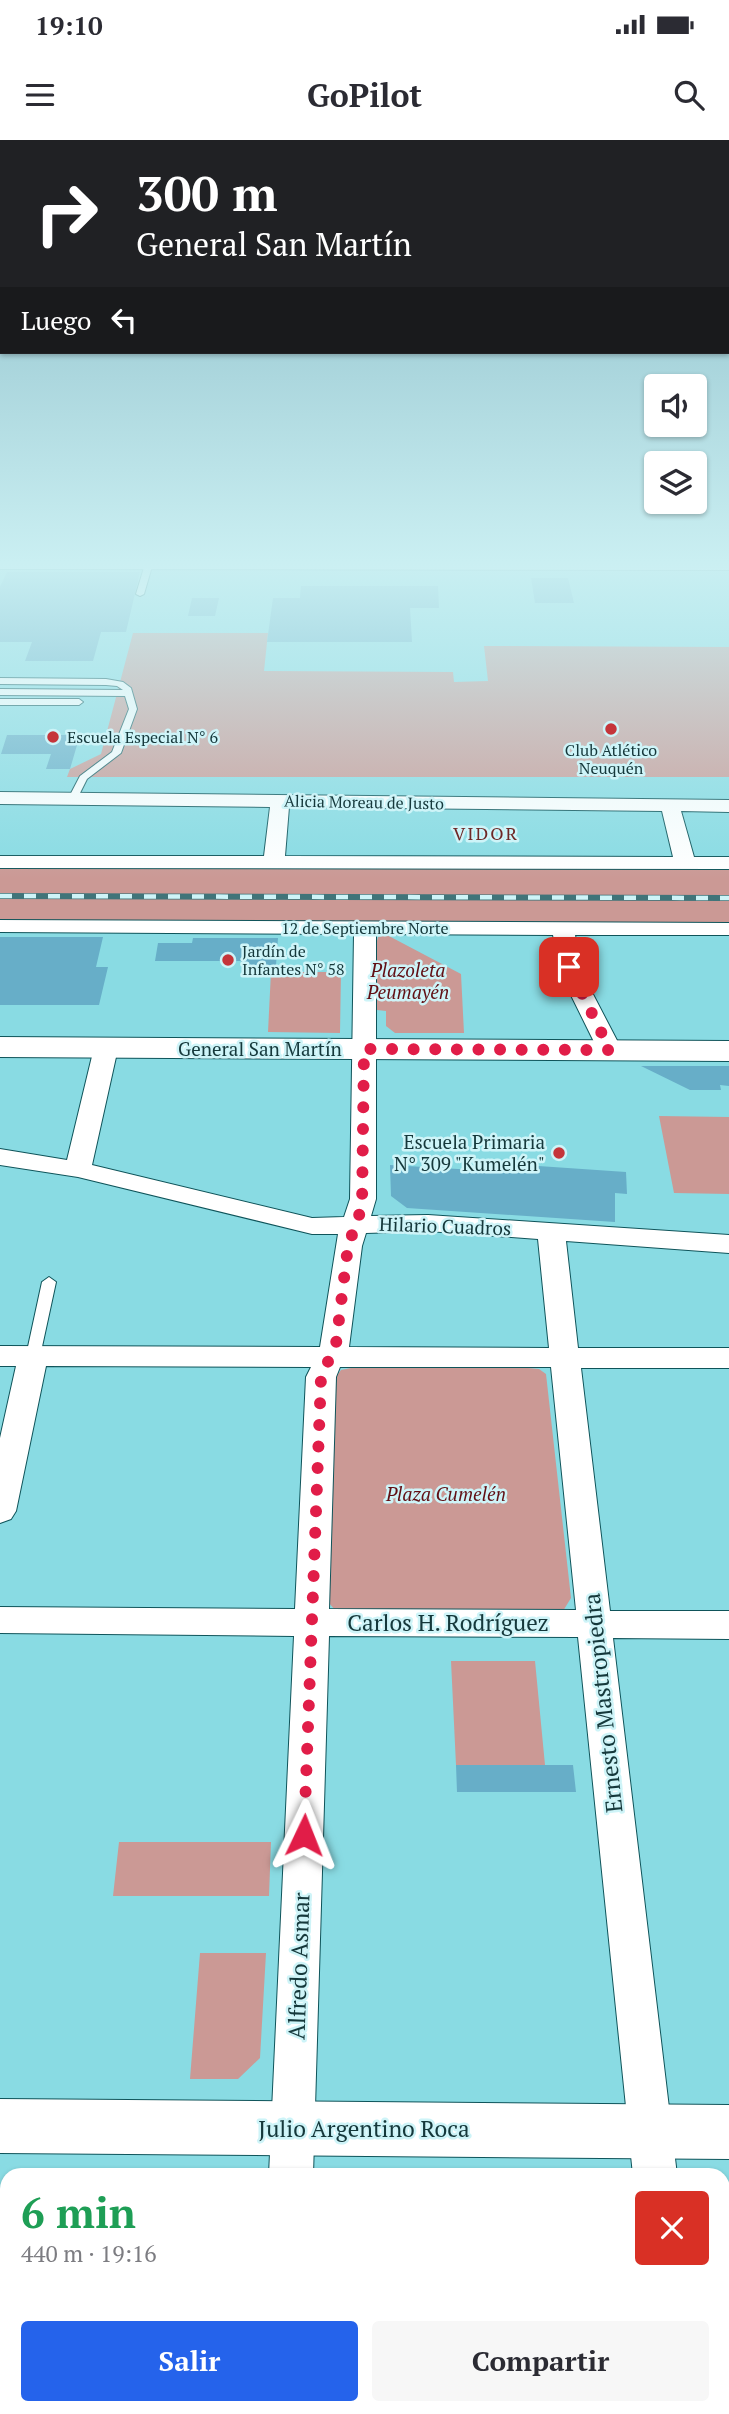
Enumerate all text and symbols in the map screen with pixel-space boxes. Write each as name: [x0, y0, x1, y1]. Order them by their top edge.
text: 19:10: [35, 8, 103, 42]
text: GoPilot: [307, 74, 422, 116]
icon: menu: [21, 76, 59, 114]
icon: search: [670, 76, 708, 114]
text: 300 m: [136, 160, 278, 225]
icon: right: [21, 168, 112, 259]
text: General San Martín: [136, 223, 412, 265]
icon: left: [105, 301, 143, 339]
text: Luego: [21, 303, 91, 337]
map controls: [644, 374, 707, 514]
button: sound: [644, 374, 707, 437]
button: layers: [644, 451, 707, 514]
marker: Club Atlético Neuquén: [603, 721, 619, 737]
place label: Escuela Especial N° 6: [67, 726, 218, 748]
marker: Escuela Especial N° 6: [45, 729, 61, 745]
place label: Club Atlético Neuquén: [565, 739, 657, 779]
street label: Alicia Moreau de Justo: [284, 790, 444, 814]
district label: VIDOR: [453, 821, 519, 845]
street label: 12 de Septiembre Norte: [281, 917, 449, 939]
pin: [539, 937, 599, 997]
place label: Jardín de Infantes N° 58: [242, 940, 344, 980]
icon: arrive: [550, 948, 588, 986]
marker: Jardín de Infantes N° 58: [220, 952, 236, 968]
park label: Plazoleta Peumayén: [366, 957, 449, 1004]
street label: General San Martín: [178, 1036, 342, 1061]
place label: Escuela Primaria N° 309 "Kumelén": [394, 1129, 545, 1176]
marker: Escuela Primaria N° 309 "Kumelén": [551, 1145, 567, 1161]
street label: Hilario Cuadros: [378, 1211, 512, 1240]
park label: Plaza Cumelén: [385, 1481, 506, 1506]
street label: Ernesto Mastropiedra: [576, 1591, 629, 1814]
street label: Carlos H. Rodríguez: [347, 1607, 549, 1638]
position arrow: [267, 1798, 341, 1872]
street label: Alfredo Asmar: [280, 1892, 317, 2040]
street label: Julio Argentino Roca: [258, 2113, 470, 2144]
text: 6 min: [21, 2184, 136, 2240]
button: close: [635, 2191, 709, 2265]
text: 440 m · 19:16: [21, 2238, 156, 2269]
button: Salir: [21, 2321, 358, 2401]
button: Compartir: [372, 2321, 709, 2401]

